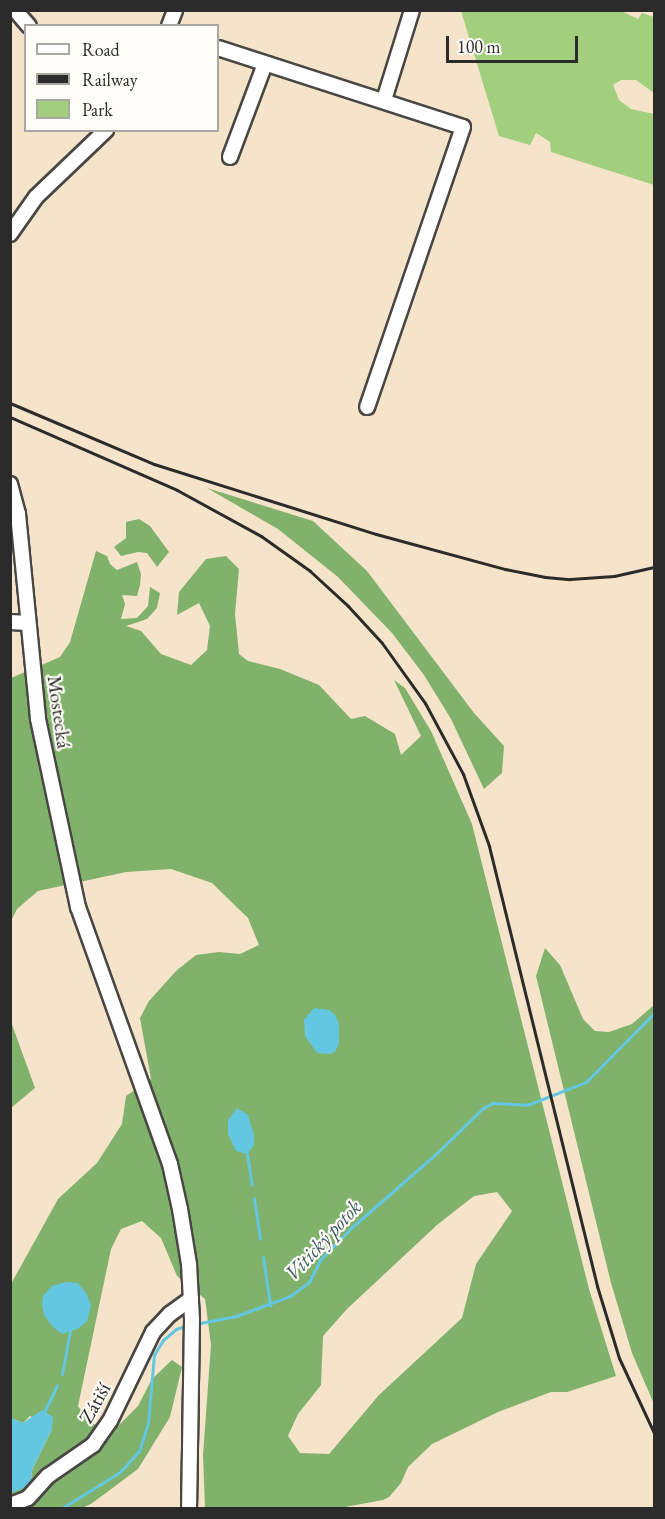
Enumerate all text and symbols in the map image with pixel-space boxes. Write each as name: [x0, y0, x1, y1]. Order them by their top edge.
legend: [24, 24, 219, 132]
scale bar: [449, 24, 581, 62]
text: 100 m: [457, 35, 501, 58]
text: Road: [82, 38, 120, 61]
text: Railway: [82, 68, 138, 91]
text: Park: [82, 98, 113, 121]
street label: Mostecká: [42, 674, 76, 750]
water label: Vitický potok: [279, 1195, 367, 1285]
street label: Zátiší: [74, 1379, 116, 1427]

